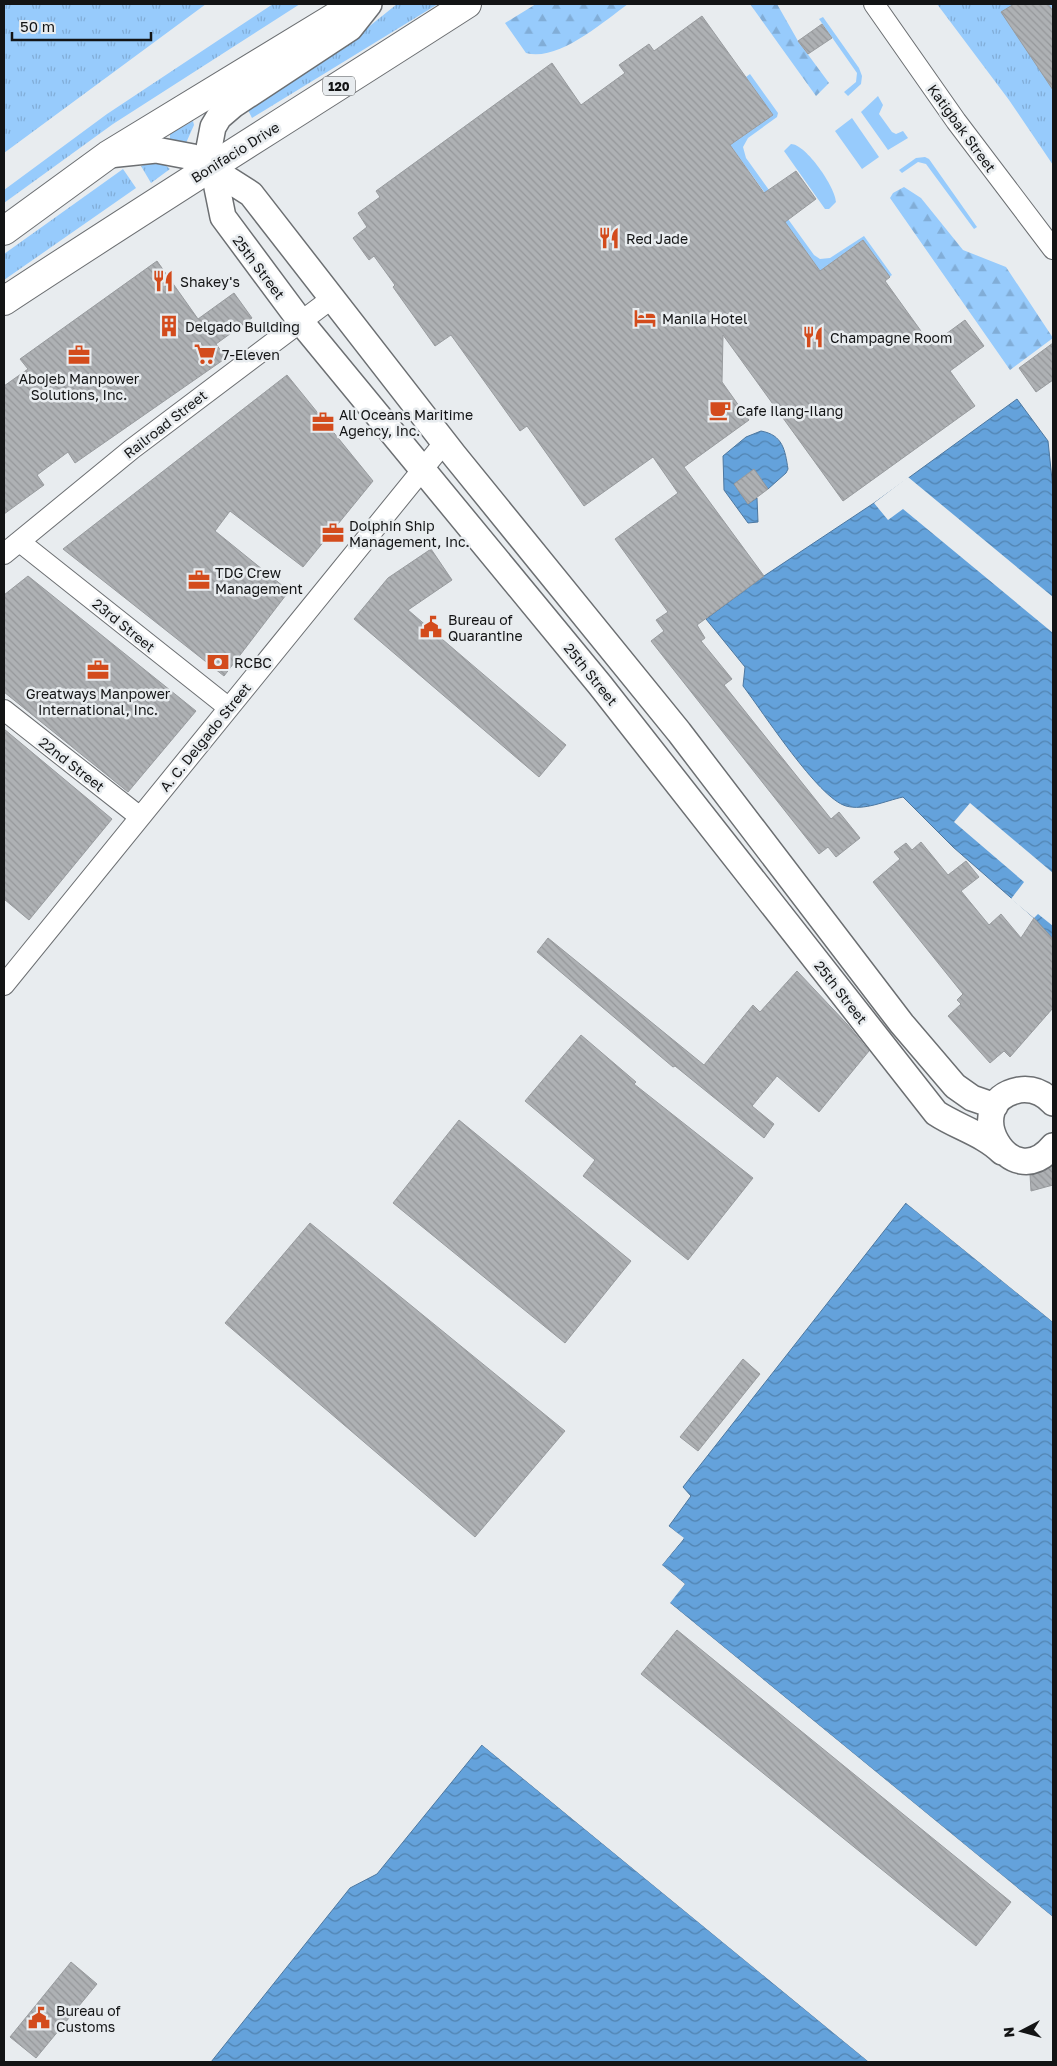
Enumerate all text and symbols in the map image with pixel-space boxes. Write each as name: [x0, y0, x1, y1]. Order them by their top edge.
scale bar: [12, 10, 151, 42]
text: 50 m: [20, 17, 55, 35]
road number: 120: [323, 76, 355, 95]
street label: Katigbak Street: [924, 81, 1000, 175]
street label: Bonifacio Drive: [188, 118, 282, 186]
restaurant icon: Red Jade: [596, 225, 622, 251]
place label: Red Jade: [626, 230, 688, 247]
street label: 25th Street: [230, 232, 288, 302]
restaurant icon: Shakey's: [150, 268, 176, 294]
place label: Shakey's: [180, 273, 240, 290]
hotel icon: Manila Hotel: [632, 305, 658, 331]
place label: Manila Hotel: [662, 310, 747, 327]
building icon: Delgado Building: [156, 313, 182, 339]
place label: Delgado Building: [185, 318, 300, 335]
restaurant icon: Champagne Room: [800, 324, 826, 350]
place label: Champagne Room: [830, 329, 952, 346]
supermarket icon: 7-Eleven: [192, 341, 218, 367]
office icon: Abojeb Manpower Solutions, Inc.: [66, 342, 92, 368]
place label: 7-Eleven: [222, 346, 280, 363]
place label: Abojeb Manpower Solutions, Inc.: [19, 370, 140, 403]
street label: Railroad Street: [120, 386, 210, 462]
cafe icon: Cafe Ilang-Ilang: [707, 397, 733, 423]
place label: Cafe Ilang-Ilang: [736, 402, 843, 419]
place label: All Oceans Maritime Agency, Inc.: [339, 406, 473, 439]
office icon: All Oceans Maritime Agency, Inc.: [310, 409, 336, 435]
place label: Dolphin Ship Management, Inc.: [349, 517, 469, 550]
office icon: Dolphin Ship Management, Inc.: [320, 520, 346, 546]
place label: TDG Crew Management: [215, 564, 303, 597]
office icon: TDG Crew Management: [186, 567, 212, 593]
street label: 23rd Street: [89, 595, 159, 655]
place label: Bureau of Quarantine: [448, 611, 523, 644]
public building icon: Bureau of Quarantine: [418, 614, 444, 640]
street label: 25th Street: [561, 639, 621, 709]
bank icon: RCBC: [205, 649, 231, 675]
place label: RCBC: [234, 654, 272, 671]
office icon: Greatways Manpower International, Inc.: [85, 657, 111, 683]
street label: A. C. Delgado Street: [156, 679, 254, 795]
place label: Greatways Manpower International, Inc.: [26, 685, 171, 718]
street label: 22nd Street: [36, 733, 108, 795]
street label: 25th Street: [811, 957, 871, 1027]
place label: Bureau of Customs: [56, 2002, 121, 2035]
public building icon: Bureau of Customs: [26, 2005, 52, 2031]
north arrow: [997, 2006, 1047, 2056]
text: N: [1000, 2026, 1018, 2039]

